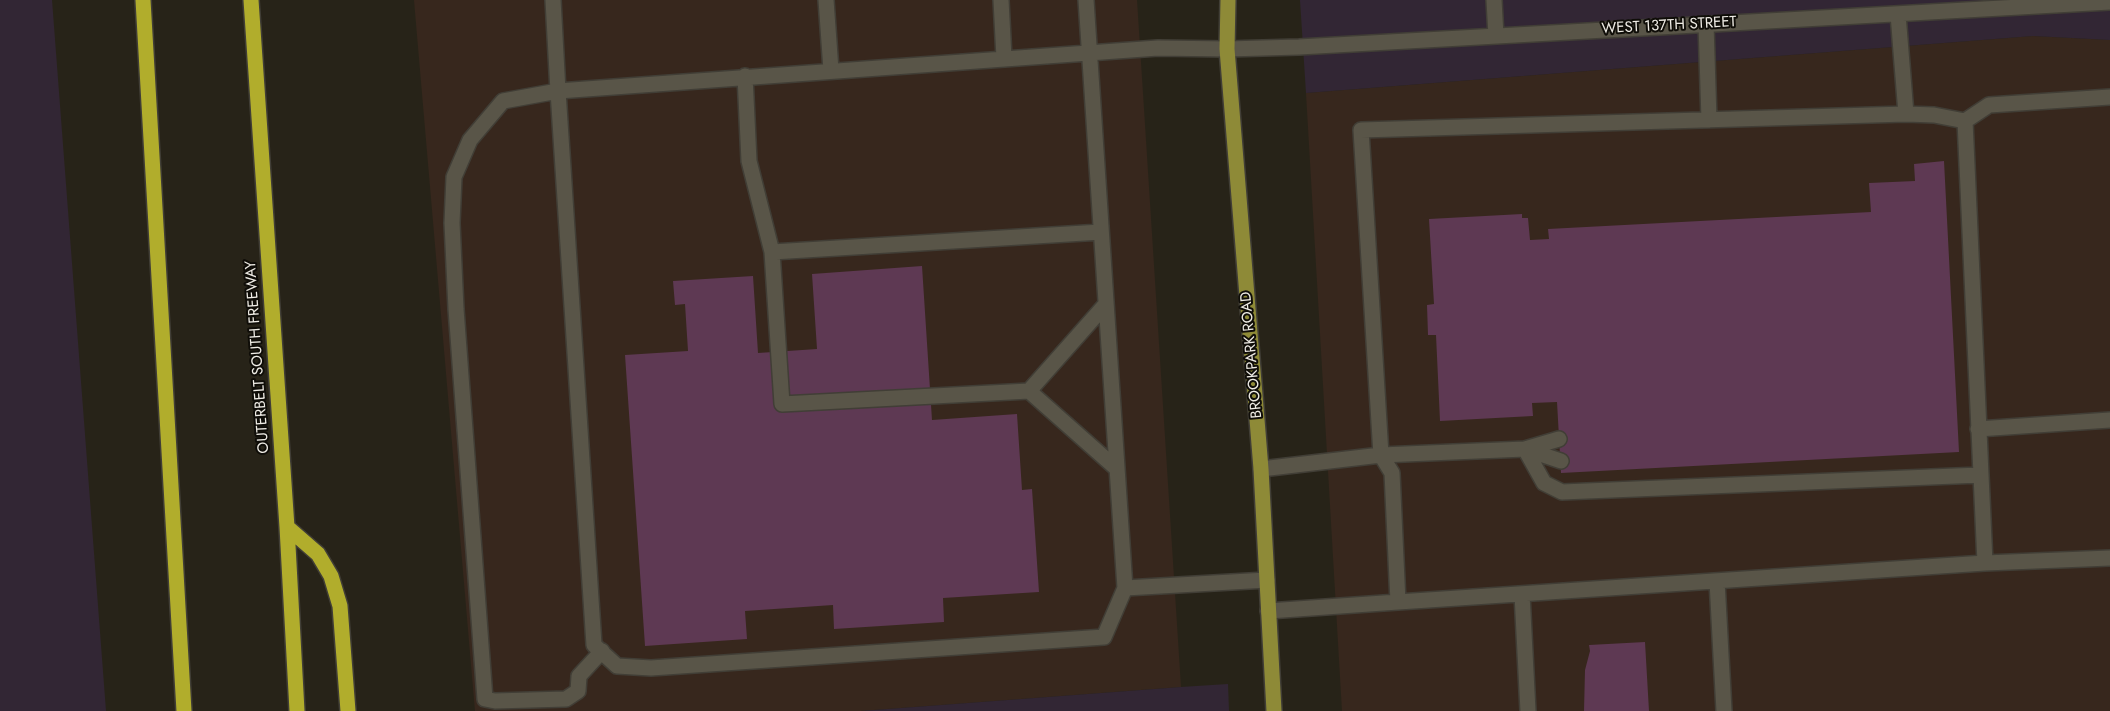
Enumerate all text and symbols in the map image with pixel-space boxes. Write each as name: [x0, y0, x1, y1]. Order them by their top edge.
street label: WEST 137TH STREET: [1601, 13, 1737, 39]
street label: OUTERBELT SOUTH FREEWAY: [242, 260, 274, 454]
street label: BROOKPARK ROAD: [1237, 291, 1267, 419]

